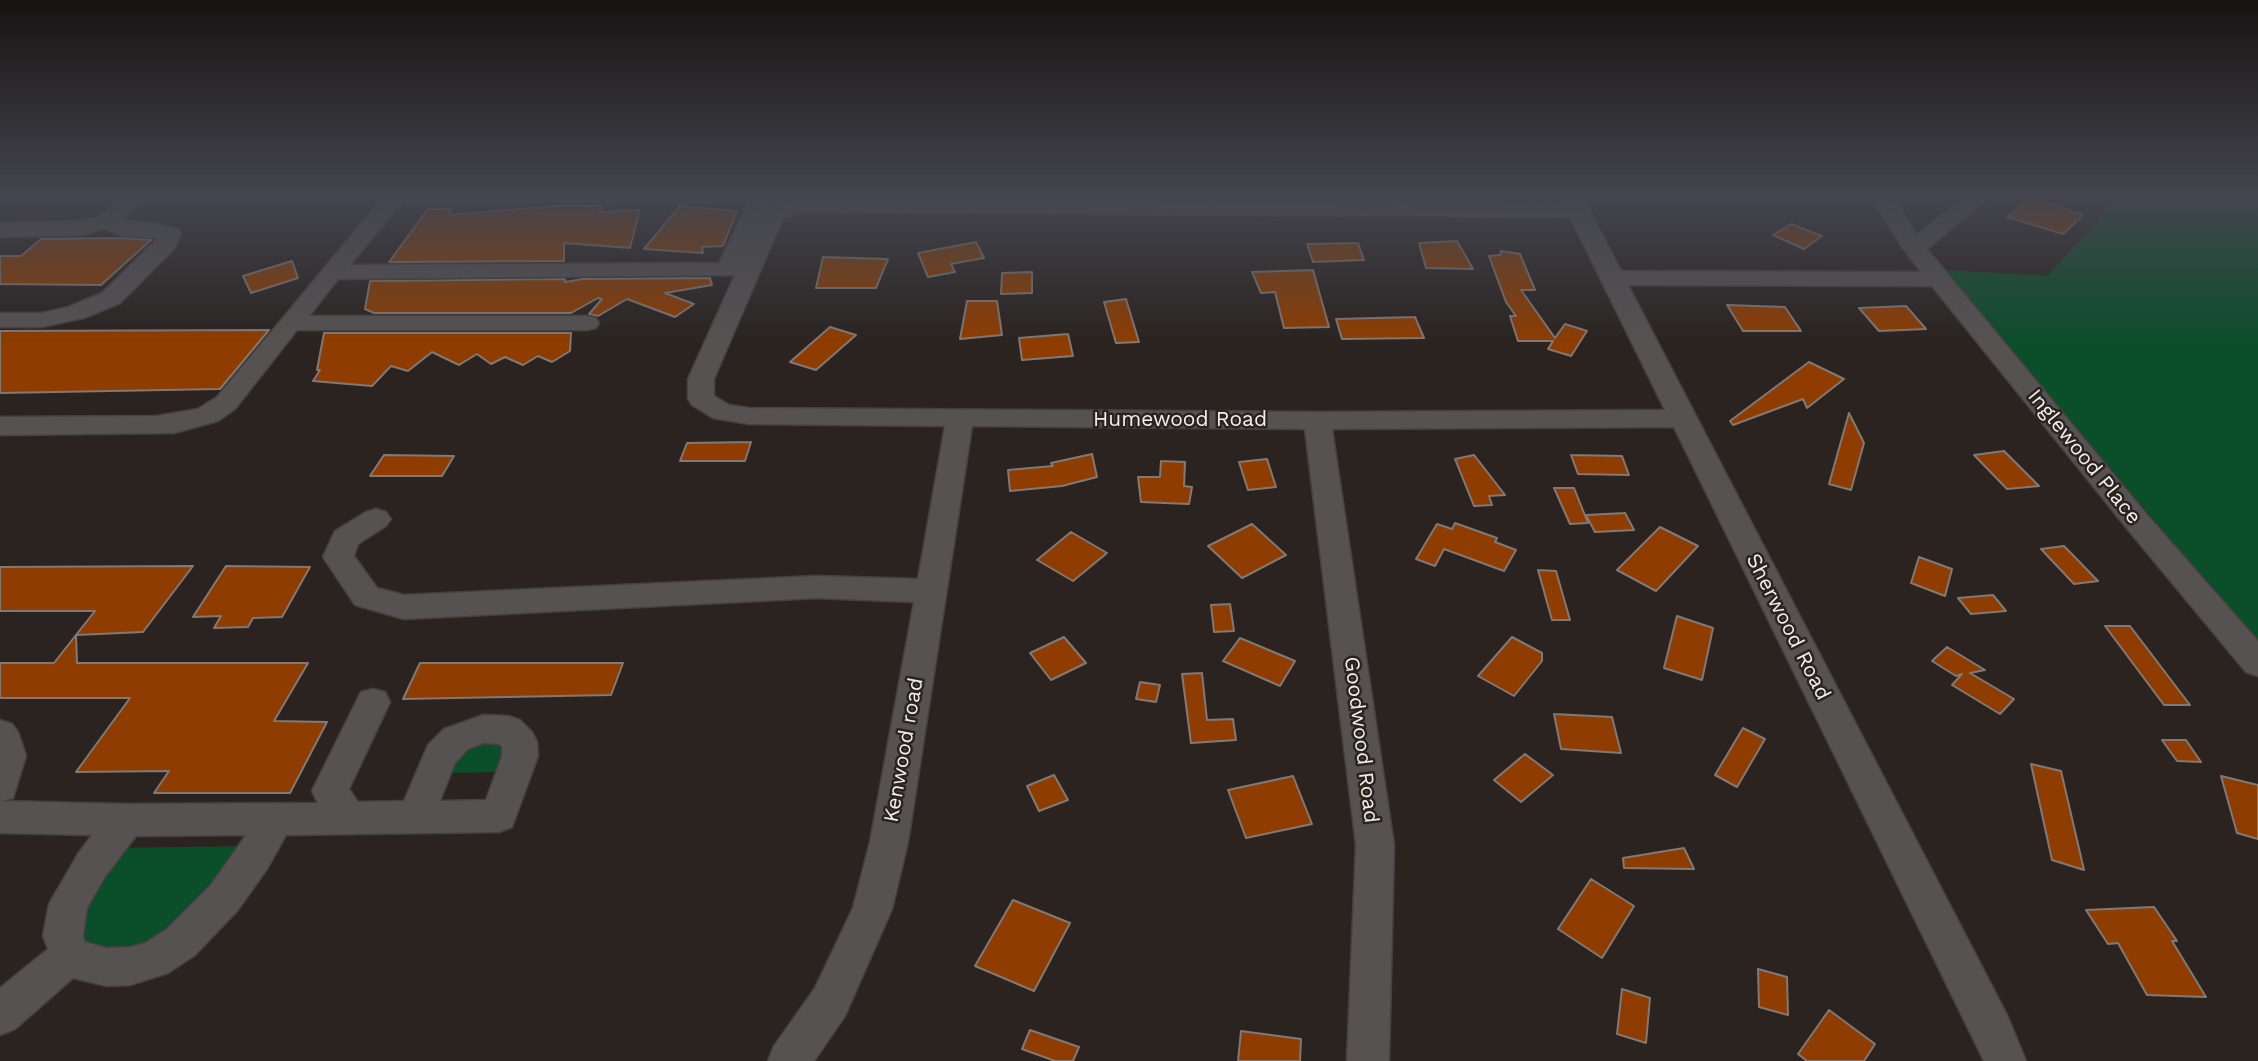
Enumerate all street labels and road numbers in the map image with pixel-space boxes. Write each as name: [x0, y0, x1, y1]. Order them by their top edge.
street label: Inglewood Place: [2022, 384, 2146, 530]
street label: Humewood Road: [1093, 407, 1267, 433]
street label: Sherwood Road: [1740, 549, 1836, 705]
street label: Goodwood Road: [1338, 655, 1384, 825]
street label: Kenwood road: [879, 676, 929, 824]

